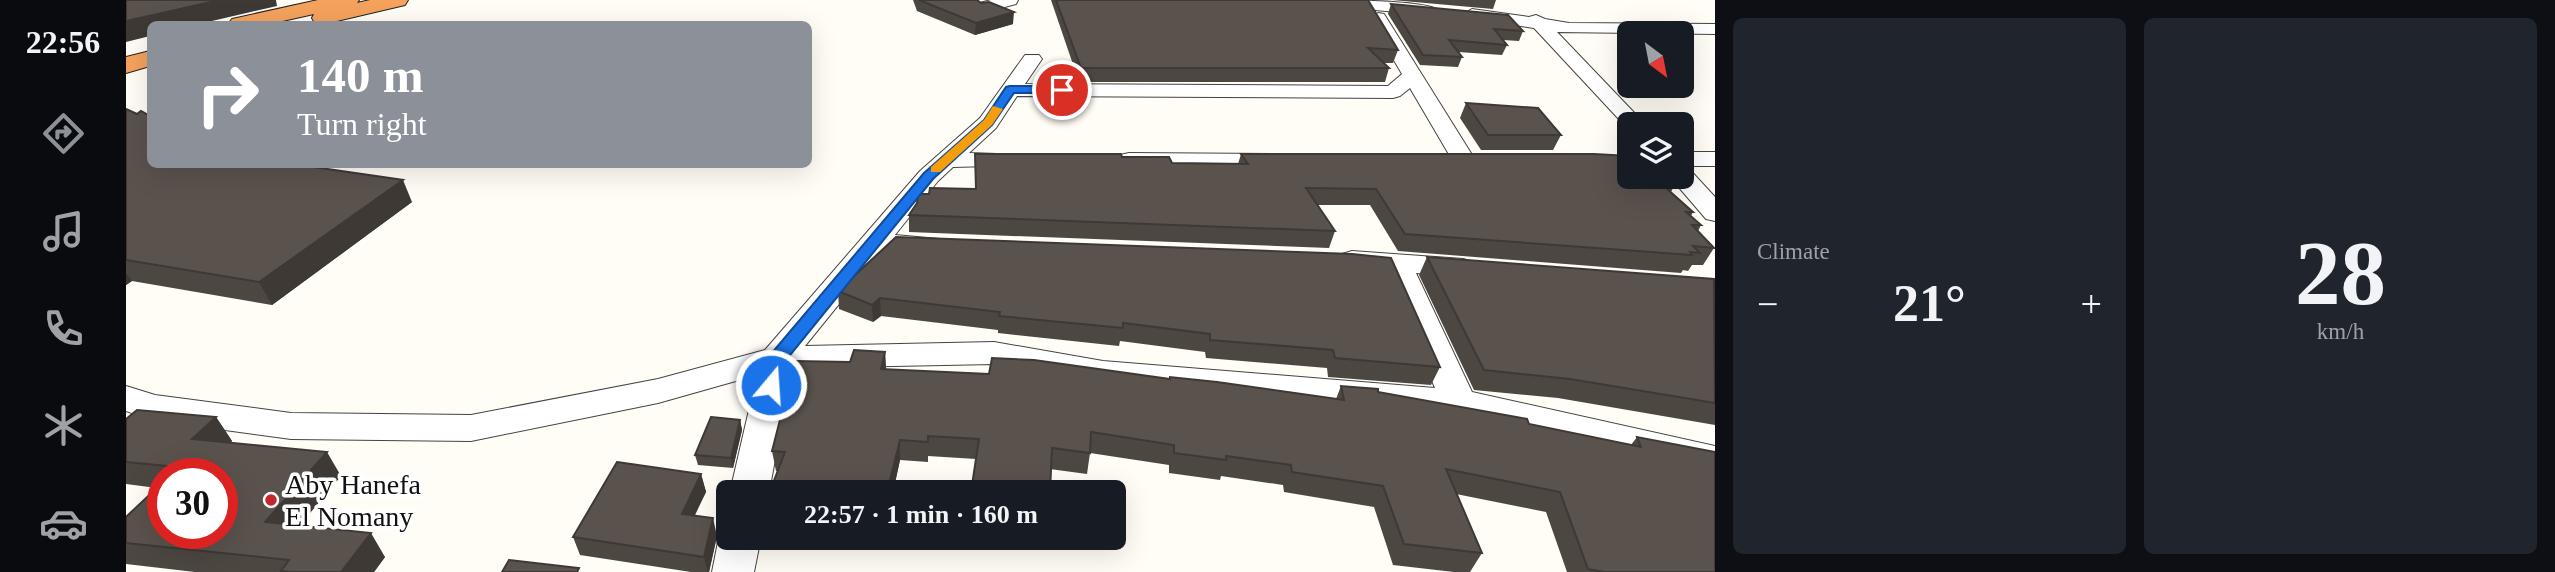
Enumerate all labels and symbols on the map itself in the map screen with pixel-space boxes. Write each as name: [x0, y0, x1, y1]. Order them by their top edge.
north arrow: [1617, 21, 1694, 98]
pin: [1032, 60, 1092, 120]
position arrow: [734, 348, 808, 422]
speed limit sign: 30: [147, 458, 238, 549]
place label: Aby Hanefa El Nomany: [285, 469, 422, 532]
marker: Aby Hanefa El Nomany: [263, 492, 279, 508]

